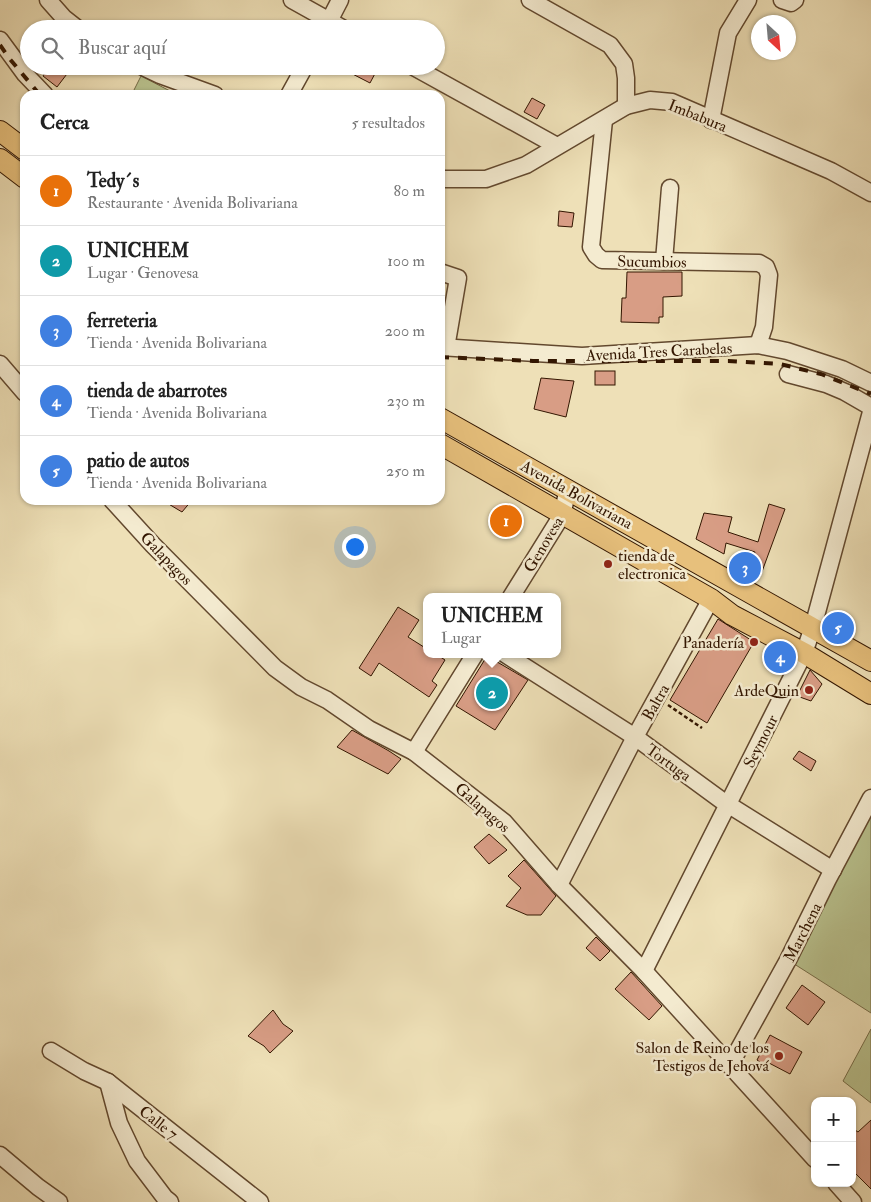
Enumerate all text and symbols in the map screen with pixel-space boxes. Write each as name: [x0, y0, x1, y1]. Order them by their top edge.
north arrow: [751, 15, 796, 60]
search box: [20, 20, 445, 75]
icon: search: [38, 34, 66, 62]
text: Buscar aquí: [78, 36, 166, 60]
street label: Imbabura: [665, 95, 730, 137]
text: Cerca: [40, 109, 89, 136]
text: 5 resultados: [351, 113, 425, 133]
text: Tedy´s: [87, 169, 139, 193]
text: 1: [53, 181, 59, 201]
text: 80 m: [394, 181, 425, 201]
text: Restaurante · Avenida Bolivariana: [87, 193, 298, 213]
text: UNICHEM: [87, 239, 189, 263]
text: 2: [52, 251, 60, 271]
text: 100 m: [387, 251, 425, 271]
street label: Sucumbios: [617, 251, 687, 273]
text: Lugar · Genovesa: [87, 263, 199, 283]
text: ferreteria: [87, 309, 157, 333]
text: 3: [53, 321, 59, 341]
text: 200 m: [385, 321, 425, 341]
text: Tienda · Avenida Bolivariana: [87, 333, 267, 353]
street label: Avenida Tres Carabelas: [584, 338, 733, 366]
text: tienda de abarrotes: [87, 379, 227, 403]
text: 4: [52, 391, 60, 411]
text: 230 m: [387, 391, 425, 411]
text: Tienda · Avenida Bolivariana: [87, 403, 267, 423]
text: patio de autos: [87, 449, 189, 473]
street label: Avenida Bolivariana: [516, 455, 636, 534]
text: 5: [52, 461, 60, 481]
text: 250 m: [386, 461, 425, 481]
text: Tienda · Avenida Bolivariana: [87, 473, 267, 493]
pin: 1: [490, 502, 522, 540]
street label: Genovesa: [519, 513, 568, 576]
street label: Galapagos: [135, 528, 197, 590]
your location: [342, 534, 368, 560]
place label: tienda de electronica: [618, 546, 687, 584]
pin: 3: [729, 549, 761, 587]
marker: tienda de electronica: [602, 558, 614, 570]
popup: [423, 593, 561, 658]
text: UNICHEM: [441, 604, 543, 628]
pin: 5: [822, 609, 854, 647]
text: Lugar: [441, 628, 481, 648]
place label: Panadería: [682, 633, 744, 653]
marker: Panadería: [748, 636, 760, 648]
pin: 4: [764, 638, 796, 676]
pin: 2: [476, 674, 508, 712]
street label: Baltra: [638, 680, 674, 724]
place label: ArdeQuin: [733, 681, 799, 701]
marker: ArdeQuin: [803, 684, 815, 696]
street label: Seymour: [739, 712, 783, 771]
street label: Tortuga: [642, 740, 695, 786]
street label: Galapagos: [450, 778, 514, 838]
street label: Marchena: [779, 899, 827, 966]
place label: Salon de Reino de los Testigos de Jehová: [636, 1038, 769, 1077]
marker: Salon de Reino de los Testigos de Jehová: [773, 1050, 785, 1062]
map controls: [811, 1097, 856, 1187]
button: +: [811, 1097, 856, 1142]
street label: Calle 7: [135, 1101, 182, 1145]
button: −: [811, 1142, 856, 1187]

